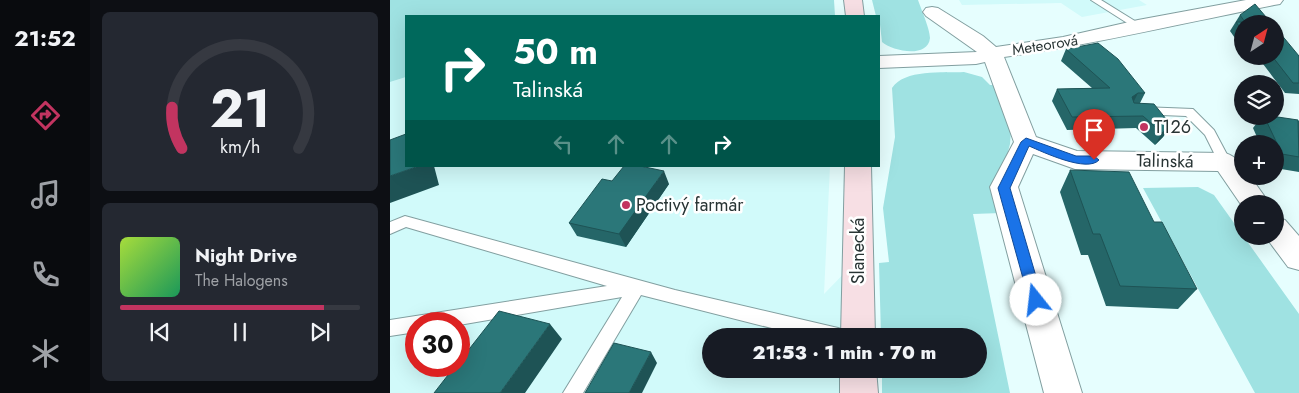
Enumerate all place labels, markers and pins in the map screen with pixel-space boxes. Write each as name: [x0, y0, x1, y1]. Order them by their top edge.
pin: [1073, 109, 1115, 160]
place label: T126: [1154, 114, 1191, 140]
marker: T126: [1138, 121, 1150, 133]
place label: Poctivý farmár: [636, 192, 744, 218]
marker: Poctivý farmár: [620, 199, 632, 211]

